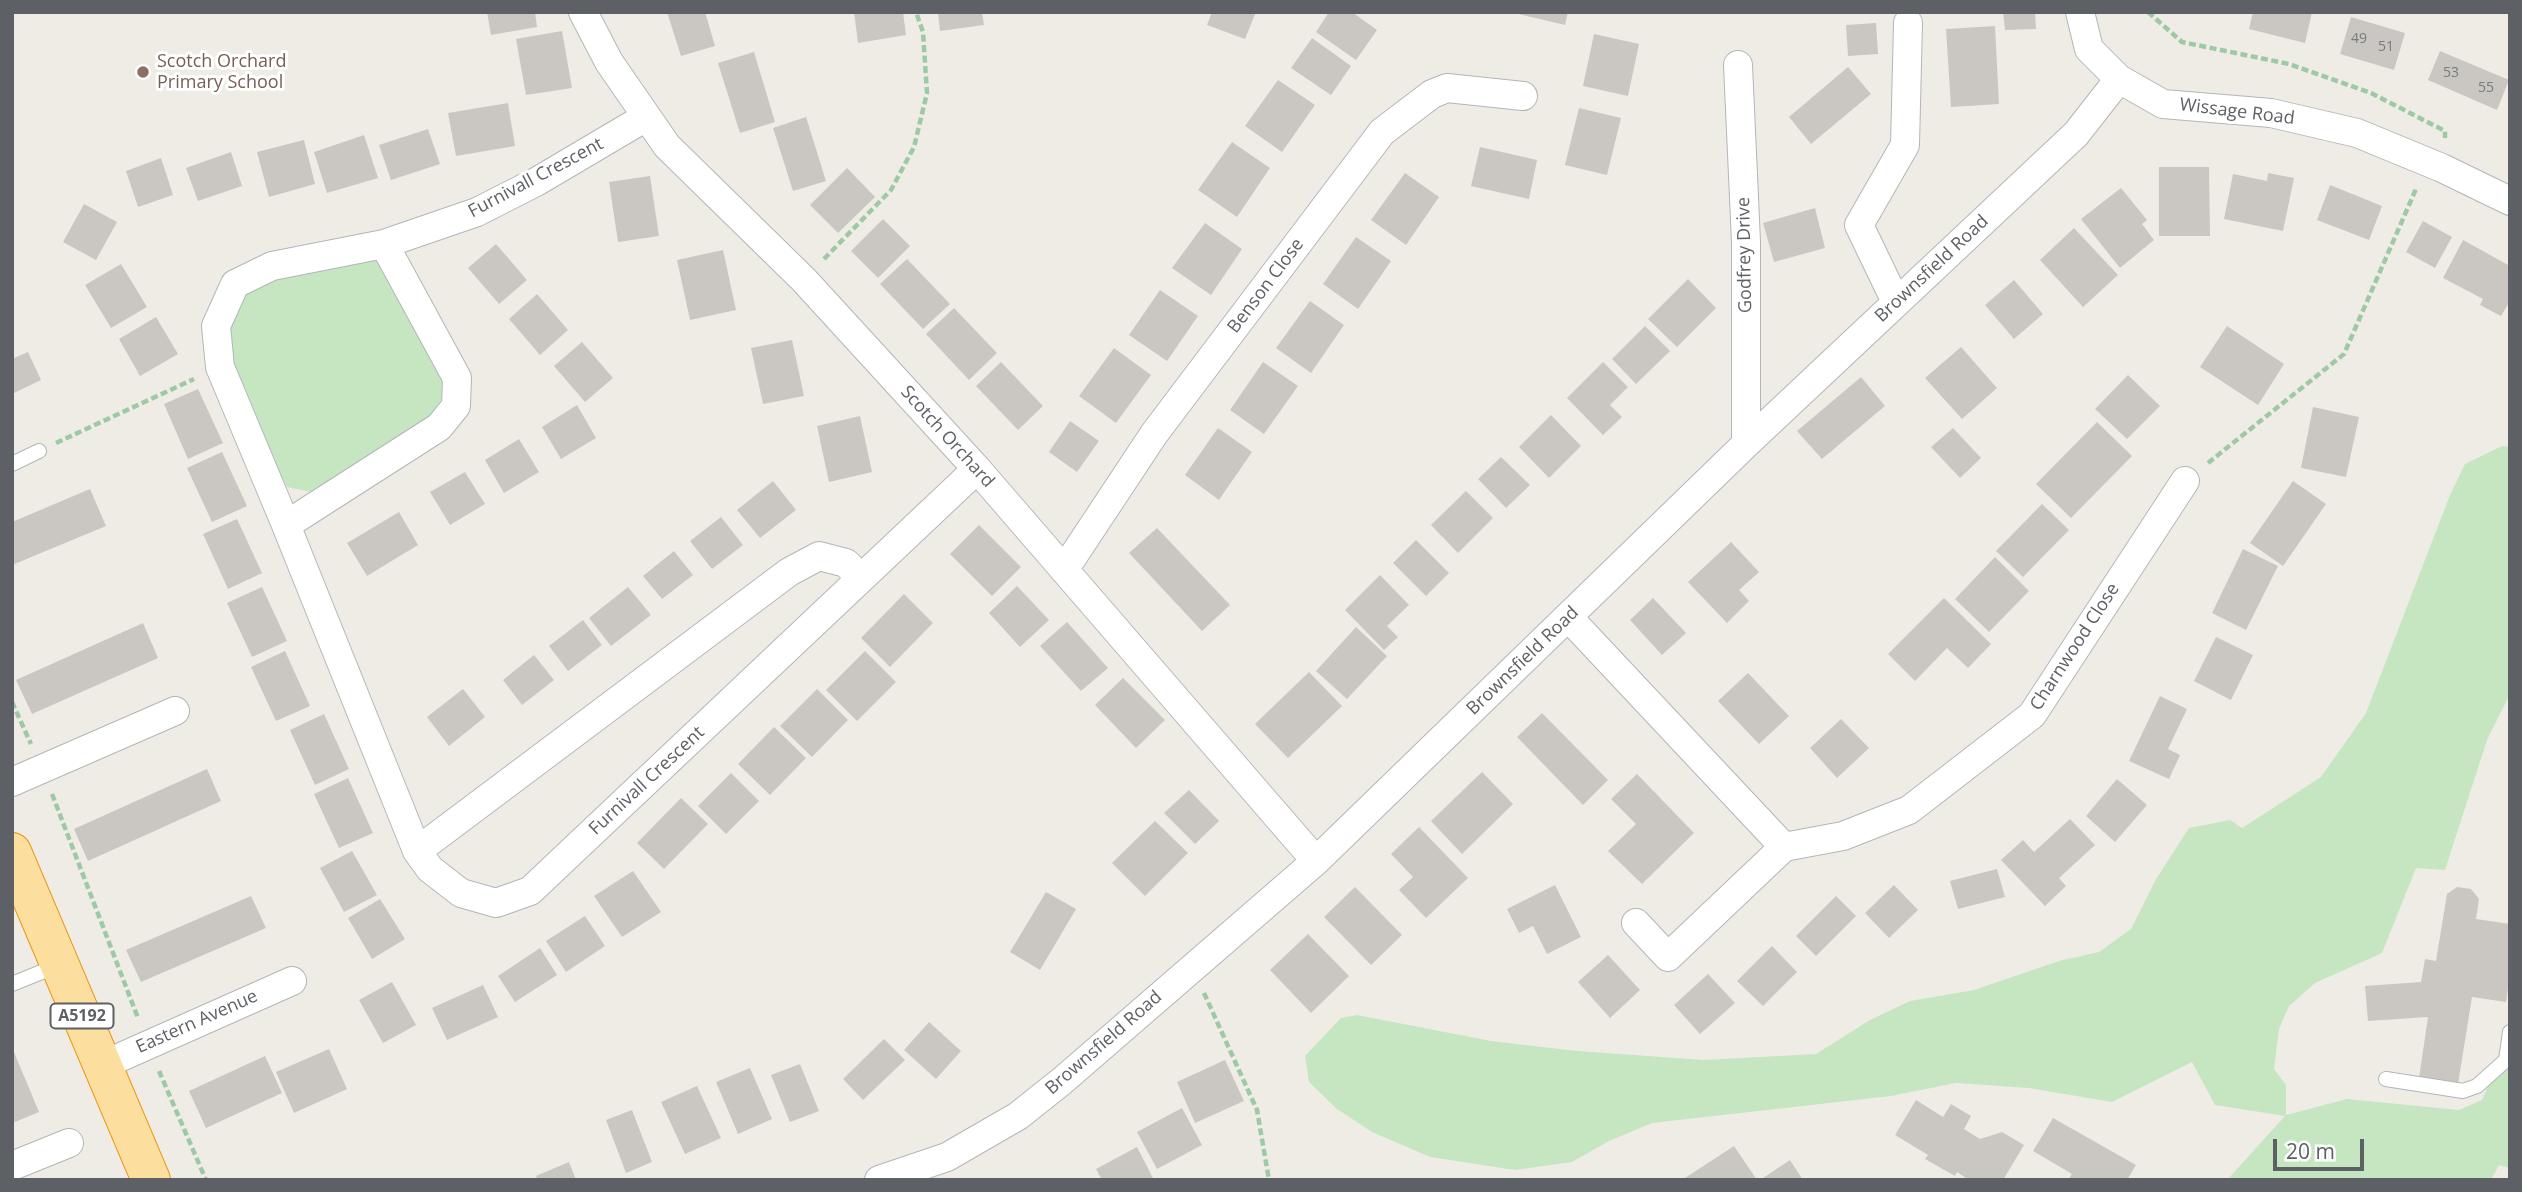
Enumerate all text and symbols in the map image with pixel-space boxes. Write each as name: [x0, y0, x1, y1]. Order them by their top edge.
house number: 49: [2351, 31, 2367, 47]
house number: 51: [2378, 39, 2394, 55]
place label: Scotch Orchard Primary School: [157, 51, 286, 94]
marker: Scotch Orchard Primary School: [135, 64, 151, 80]
house number: 53: [2443, 65, 2459, 81]
house number: 55: [2478, 80, 2494, 96]
street label: Wissage Road: [2178, 94, 2296, 130]
street label: Furnivall Crescent: [465, 133, 607, 223]
street label: Godfrey Drive: [1733, 197, 1757, 313]
street label: Brownsfield Road: [1871, 211, 1993, 327]
street label: Benson Close: [1223, 234, 1309, 338]
street label: Scotch Orchard: [896, 382, 998, 492]
street label: Charnwood Close: [2026, 579, 2124, 715]
street label: Brownsfield Road: [1463, 602, 1583, 720]
street label: Furnivall Crescent: [585, 722, 709, 840]
street label: Eastern Avenue: [133, 986, 261, 1058]
street label: Brownsfield Road: [1041, 987, 1167, 1099]
road number: A5192: [50, 1004, 114, 1028]
scale bar: [2277, 1126, 2368, 1170]
text: 20 m: [2286, 1137, 2335, 1165]

